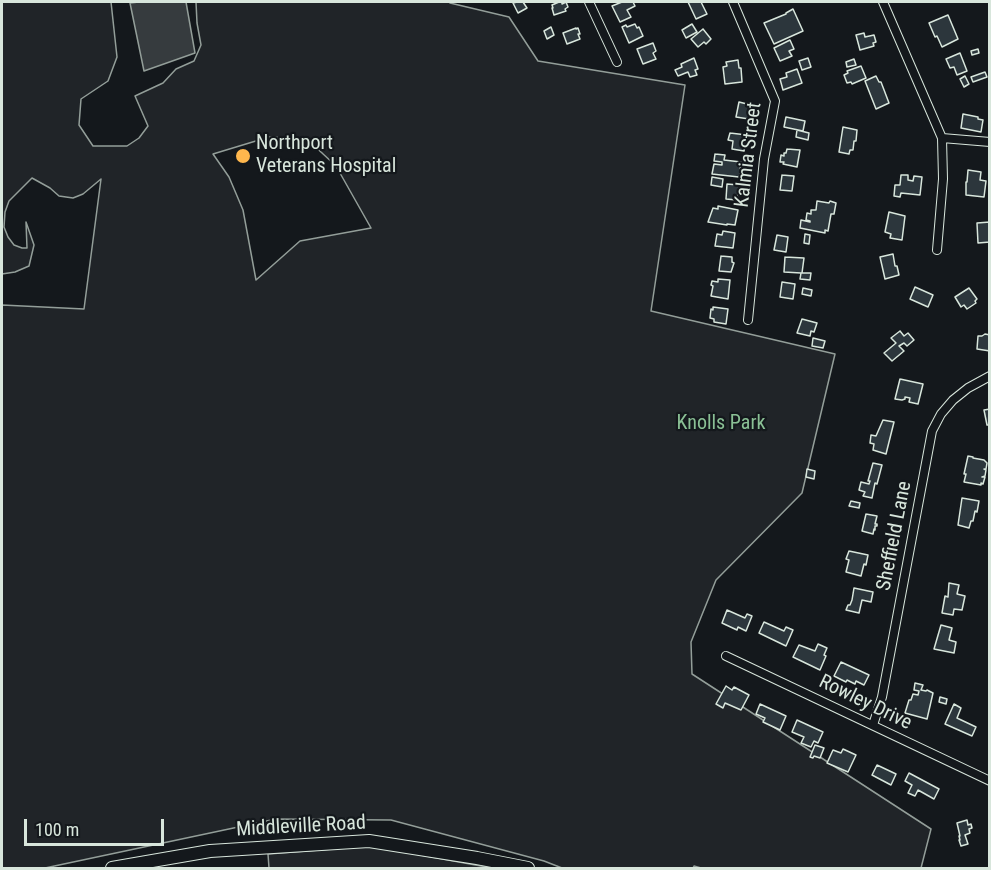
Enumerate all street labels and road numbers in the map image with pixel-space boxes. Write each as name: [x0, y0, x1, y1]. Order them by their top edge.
street label: Kalmia Street: [731, 101, 767, 209]
street label: Sheffield Lane: [873, 479, 917, 593]
street label: Rowley Drive: [815, 670, 915, 736]
street label: Middleville Road: [236, 812, 366, 842]

